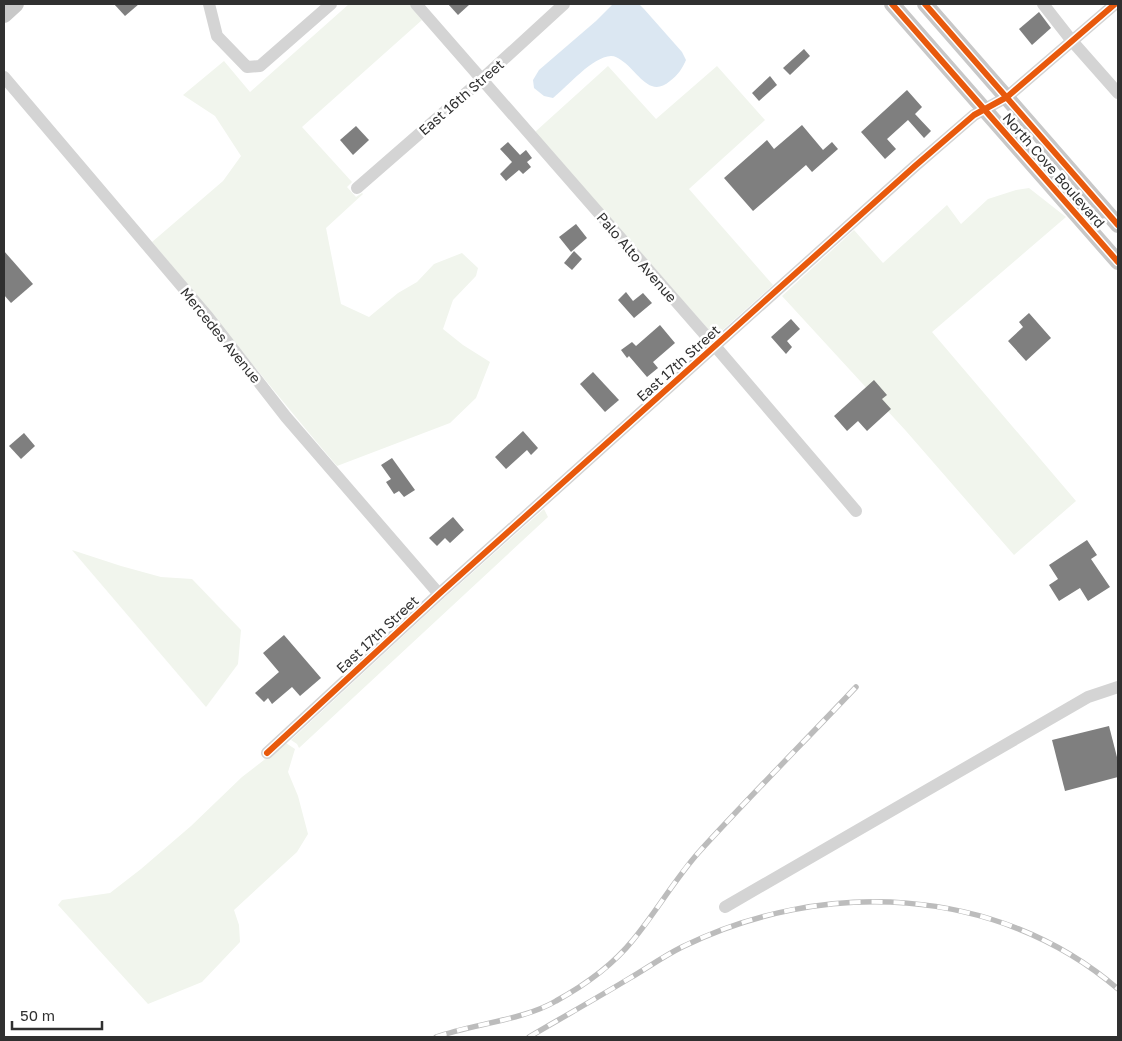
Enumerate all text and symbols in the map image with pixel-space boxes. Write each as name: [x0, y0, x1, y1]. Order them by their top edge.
street label: East 16th Street: [415, 55, 507, 139]
street label: North Cove Boulevard: [999, 109, 1109, 231]
street label: Palo Alto Avenue: [593, 209, 681, 305]
street label: Mercedes Avenue: [177, 284, 265, 386]
street label: East 17th Street: [633, 321, 723, 405]
street label: East 17th Street: [332, 592, 422, 676]
scale bar: [12, 998, 102, 1030]
text: 50 m: [20, 1006, 55, 1024]

